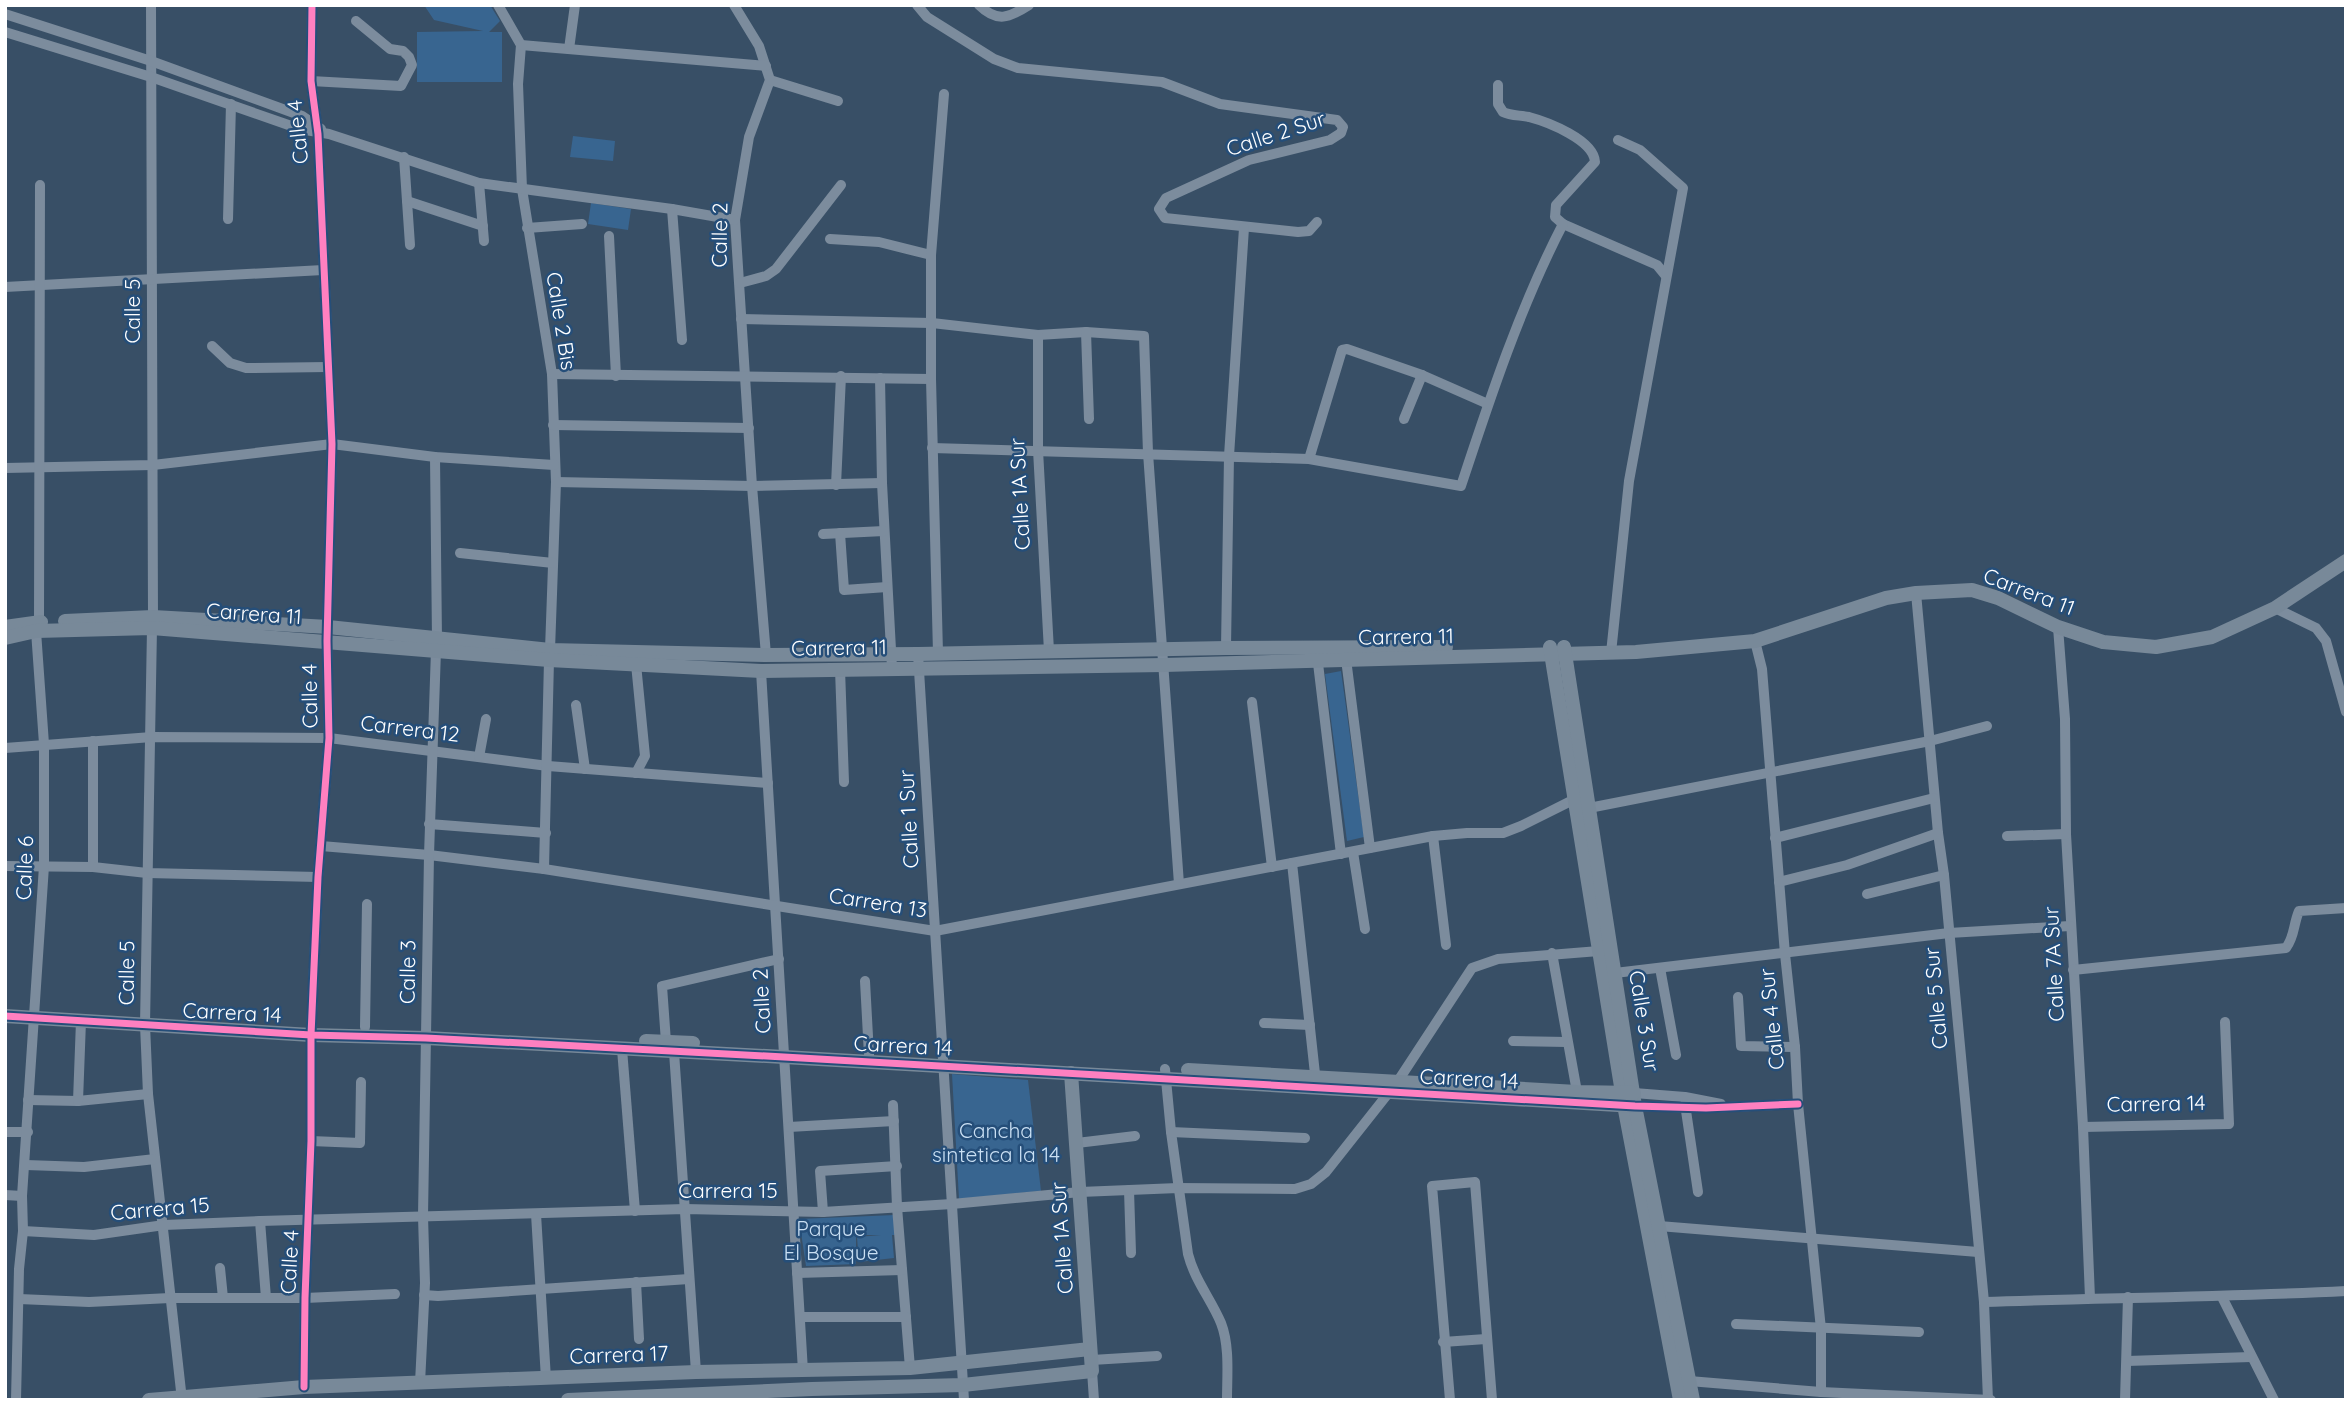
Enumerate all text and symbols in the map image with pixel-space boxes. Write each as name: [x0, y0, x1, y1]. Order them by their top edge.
street label: Calle 4: [281, 99, 313, 166]
street label: Calle 2 Sur: [1223, 105, 1329, 161]
street label: Calle 2: [705, 202, 733, 268]
street label: Calle 2 Bis: [541, 270, 583, 372]
street label: Calle 5: [119, 279, 145, 343]
street label: Calle 1A Sur: [1003, 437, 1035, 551]
street label: Carrera 11: [1980, 562, 2079, 620]
street label: Carrera 11: [205, 597, 303, 629]
street label: Carrera 11: [1358, 622, 1454, 650]
street label: Carrera 11: [791, 633, 887, 661]
street label: Calle 4: [295, 664, 323, 729]
street label: Carrera 12: [359, 709, 461, 747]
street label: Calle 1 Sur: [892, 769, 924, 869]
street label: Calle 6: [10, 835, 38, 901]
street label: Carrera 13: [827, 881, 929, 923]
street label: Calle 7A Sur: [2037, 906, 2069, 1022]
street label: Calle 5: [112, 940, 140, 1006]
street label: Calle 3: [393, 940, 421, 1004]
street label: Calle 5 Sur: [1918, 946, 1952, 1050]
street label: Calle 4 Sur: [1753, 967, 1789, 1071]
street label: Calle 2: [746, 968, 776, 1034]
street label: Calle 3 Sur: [1624, 968, 1666, 1073]
street label: Carrera 14: [182, 996, 282, 1028]
street label: Carrera 14: [853, 1029, 953, 1061]
street label: Carrera 14: [1419, 1062, 1519, 1094]
street label: Carrera 14: [2106, 1089, 2206, 1117]
park label: Cancha sintetica la 14: [932, 1117, 1060, 1167]
street label: Carrera 15: [678, 1177, 778, 1203]
street label: Calle 1A Sur: [1044, 1181, 1078, 1295]
street label: Carrera 15: [109, 1191, 211, 1225]
park label: Parque El Bosque: [783, 1215, 879, 1265]
street label: Calle 4: [274, 1229, 304, 1295]
street label: Carrera 17: [569, 1339, 669, 1369]

